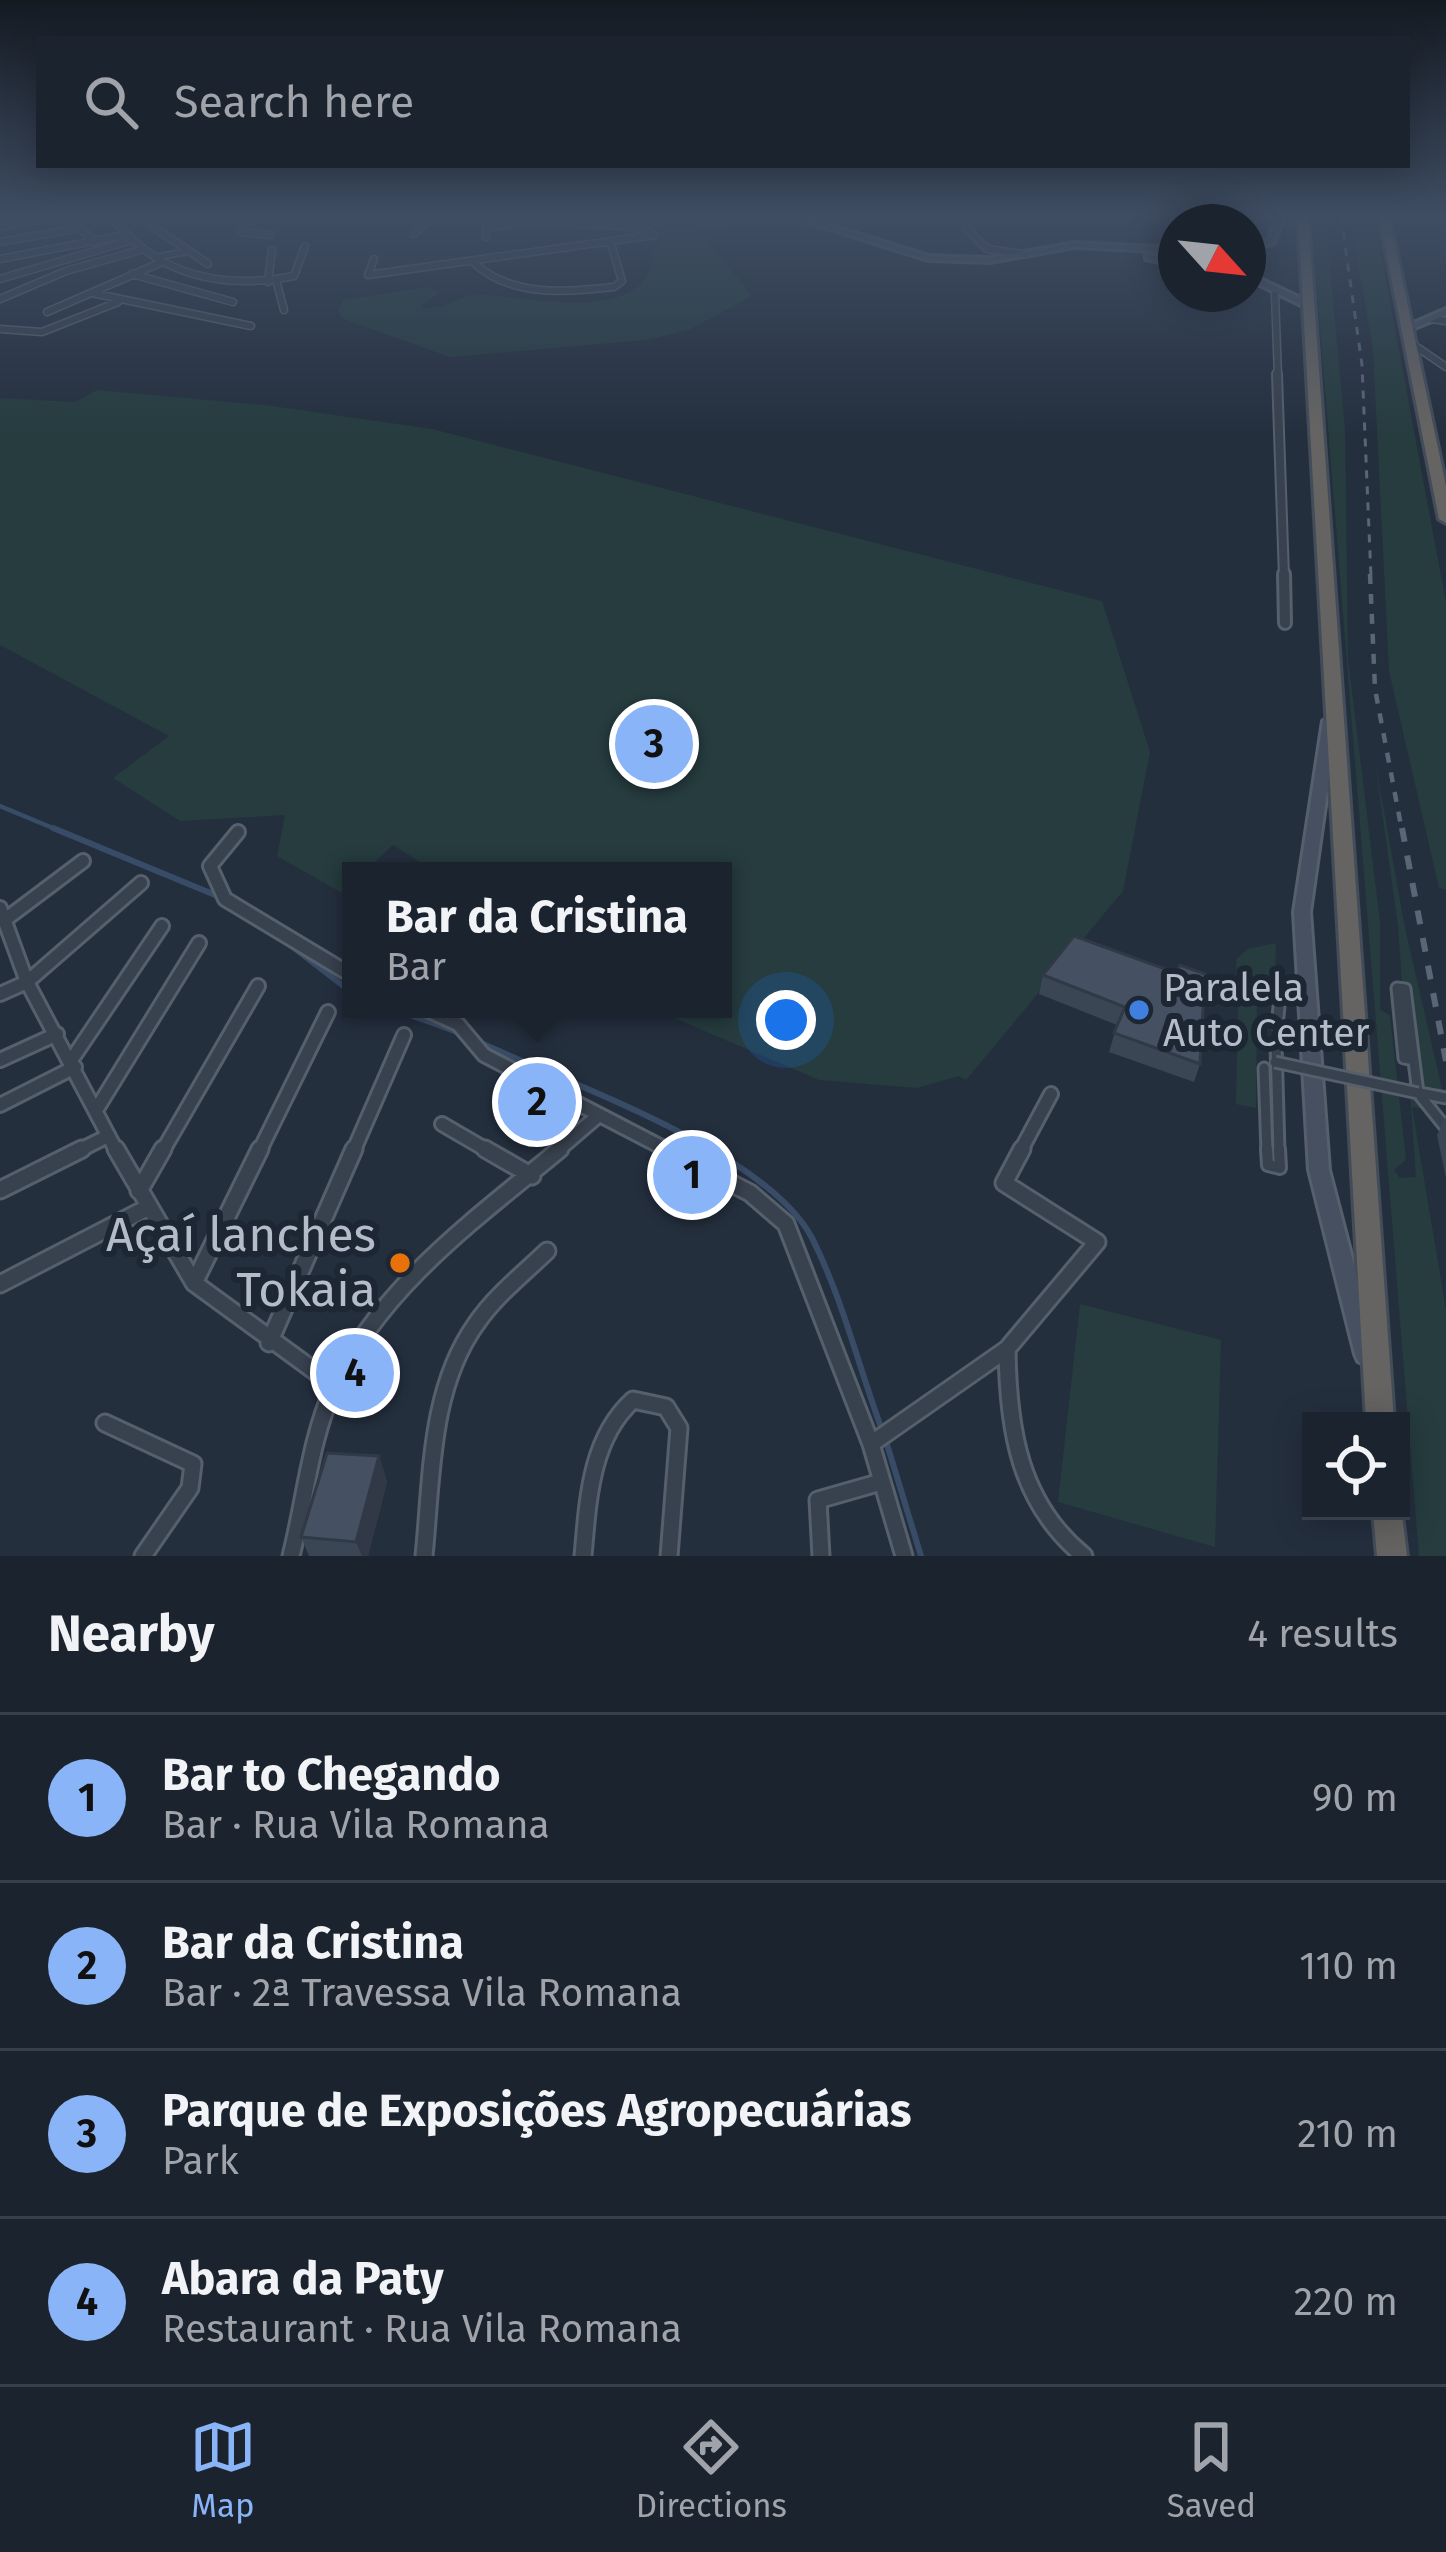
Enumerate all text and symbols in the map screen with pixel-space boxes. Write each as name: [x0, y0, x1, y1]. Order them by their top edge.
search box: [36, 36, 1410, 168]
icon: search: [78, 69, 144, 135]
text: Search here: [174, 75, 414, 129]
north arrow: [1158, 204, 1266, 312]
pin: 3: [615, 699, 693, 789]
popup: [342, 862, 732, 1018]
text: Bar da Cristina: [386, 890, 688, 944]
text: Bar: [386, 944, 446, 990]
place label: Paralela Auto Center: [1163, 965, 1370, 1056]
your location: [756, 990, 816, 1050]
marker: Paralela Auto Center: [1126, 997, 1152, 1023]
pin: 2: [498, 1057, 576, 1147]
pin: 1: [653, 1130, 731, 1220]
place label: Açaí lanches Tokaia: [106, 1206, 376, 1319]
marker: Açaí lanches Tokaia: [387, 1250, 413, 1276]
pin: 4: [316, 1328, 394, 1418]
map controls: [1302, 1412, 1410, 1520]
button: locate: [1302, 1412, 1410, 1520]
text: Nearby: [48, 1603, 214, 1665]
text: 4 results: [1247, 1611, 1398, 1657]
text: Bar to Chegando: [162, 1748, 501, 1802]
text: 1: [78, 1775, 96, 1821]
text: 90 m: [1312, 1775, 1398, 1821]
text: Bar · Rua Vila Romana: [162, 1802, 550, 1848]
text: Bar da Cristina: [162, 1916, 464, 1970]
text: 2: [77, 1943, 97, 1989]
text: 110 m: [1299, 1943, 1398, 1989]
text: Bar · 2ª Travessa Vila Romana: [162, 1970, 682, 2016]
text: Parque de Exposições Agropecuárias: [162, 2084, 911, 2138]
text: 3: [77, 2111, 97, 2157]
text: 210 m: [1297, 2111, 1398, 2157]
text: Park: [162, 2138, 239, 2184]
text: Abara da Paty: [162, 2252, 444, 2306]
text: 4: [76, 2279, 98, 2325]
text: 220 m: [1294, 2279, 1398, 2325]
text: Restaurant · Rua Vila Romana: [162, 2306, 682, 2352]
tab: Map: [190, 2414, 256, 2526]
tab: Directions: [636, 2414, 787, 2526]
tab: Saved: [1167, 2414, 1256, 2526]

